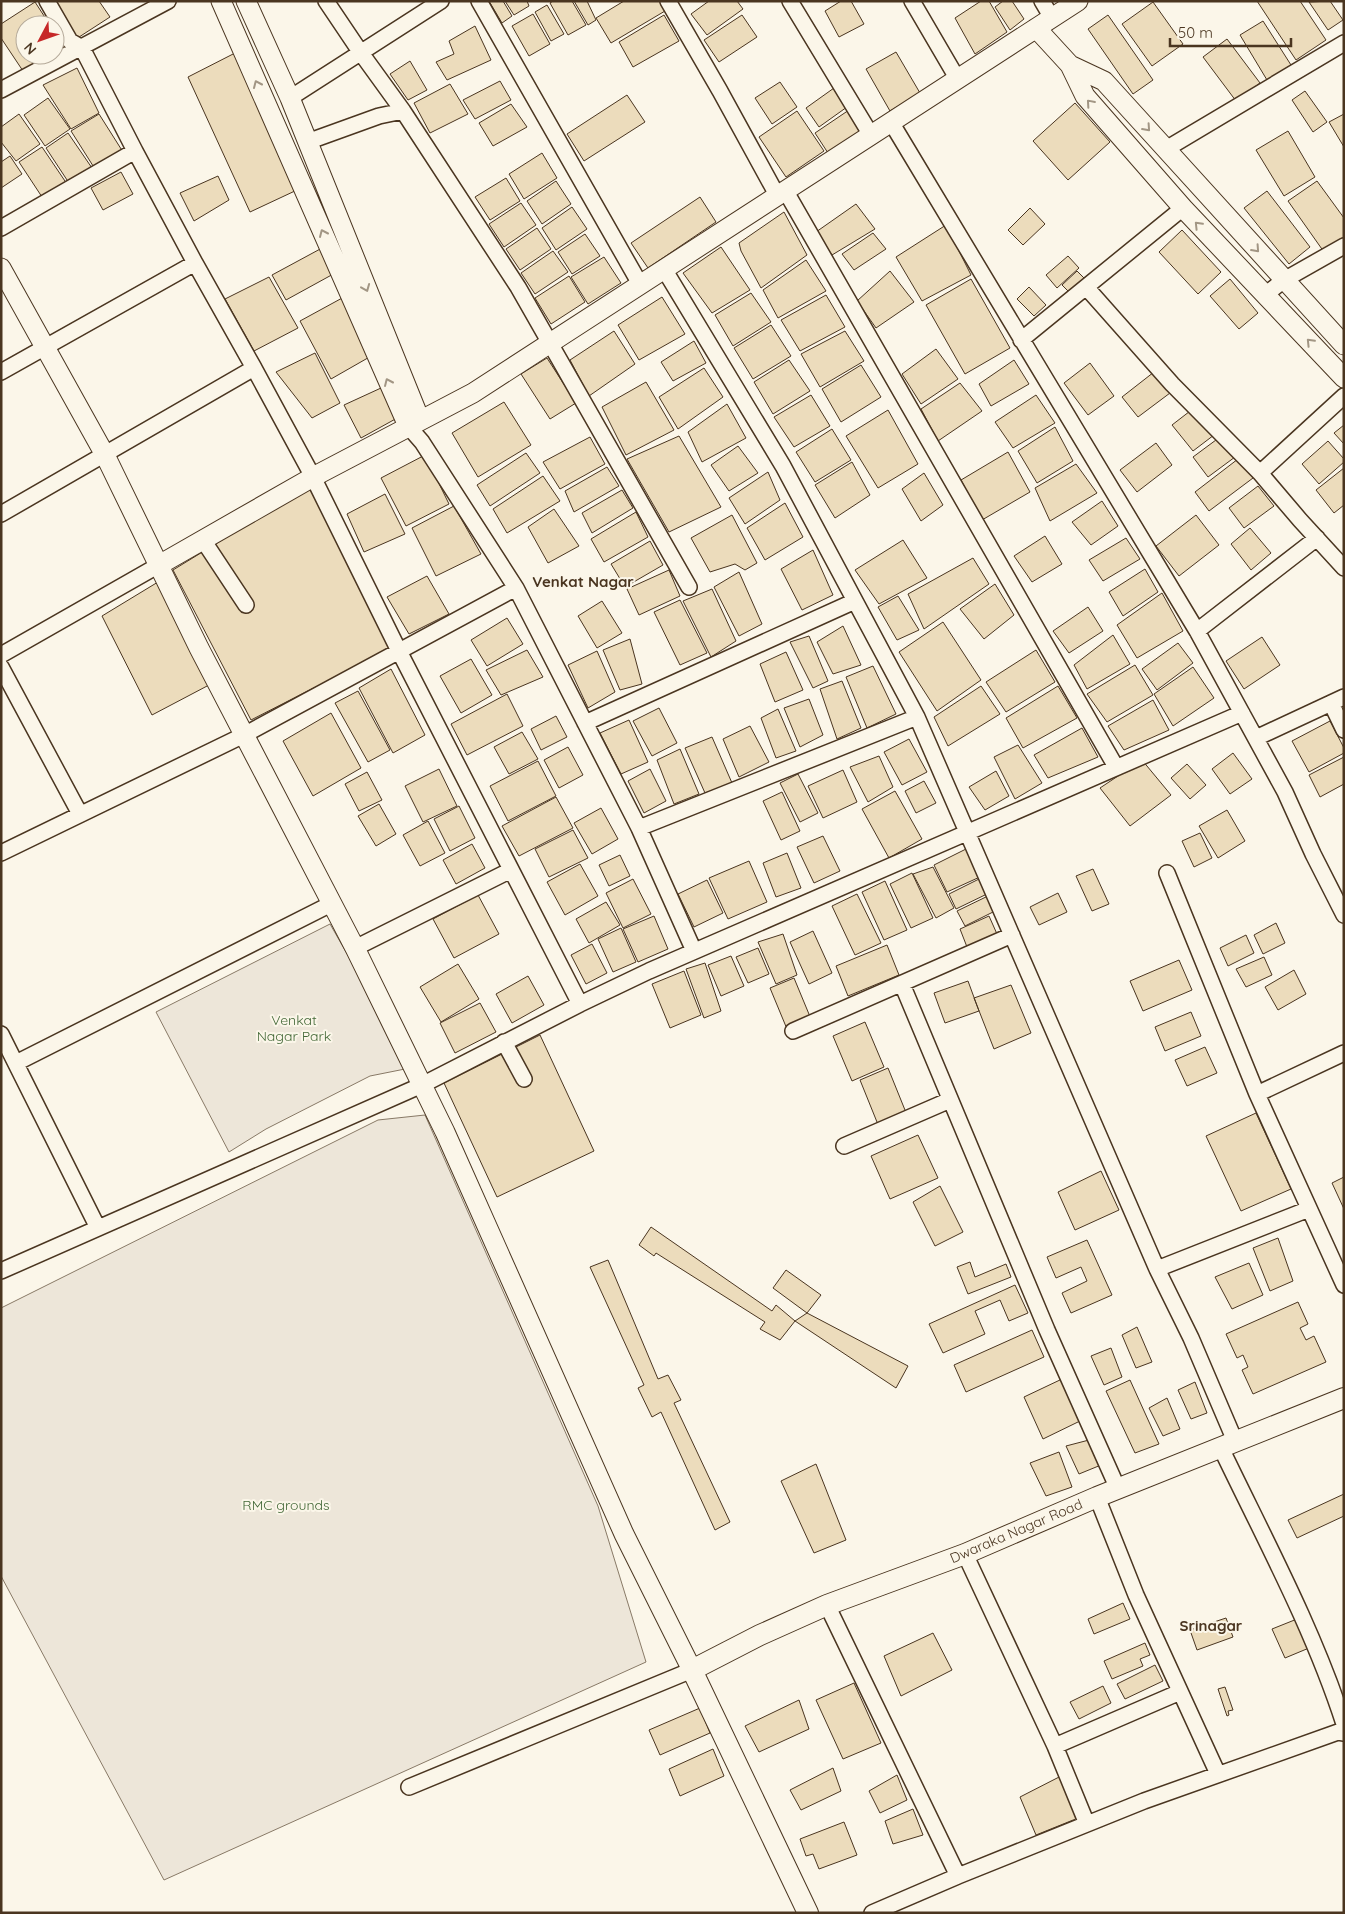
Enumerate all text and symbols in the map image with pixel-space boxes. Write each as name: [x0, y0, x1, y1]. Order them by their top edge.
north arrow: [15, 15, 65, 65]
scale bar: [1170, 15, 1291, 47]
text: 50 m: [1178, 23, 1213, 42]
text: N: [20, 39, 40, 58]
one-way arrow: [253, 80, 264, 89]
one-way arrow: [1088, 100, 1096, 109]
one-way arrow: [1141, 123, 1150, 132]
one-way arrow: [1195, 221, 1204, 230]
one-way arrow: [318, 229, 329, 238]
one-way arrow: [1250, 244, 1259, 253]
one-way arrow: [360, 283, 371, 292]
one-way arrow: [1307, 339, 1316, 348]
one-way arrow: [384, 378, 395, 387]
district label: Venkat Nagar: [532, 572, 634, 591]
park label: Venkat Nagar Park: [257, 1011, 331, 1045]
street label: Dwaraka Nagar Road: [947, 1495, 1085, 1567]
park label: RMC grounds: [242, 1496, 330, 1514]
district label: Srinagar: [1180, 1616, 1243, 1635]

